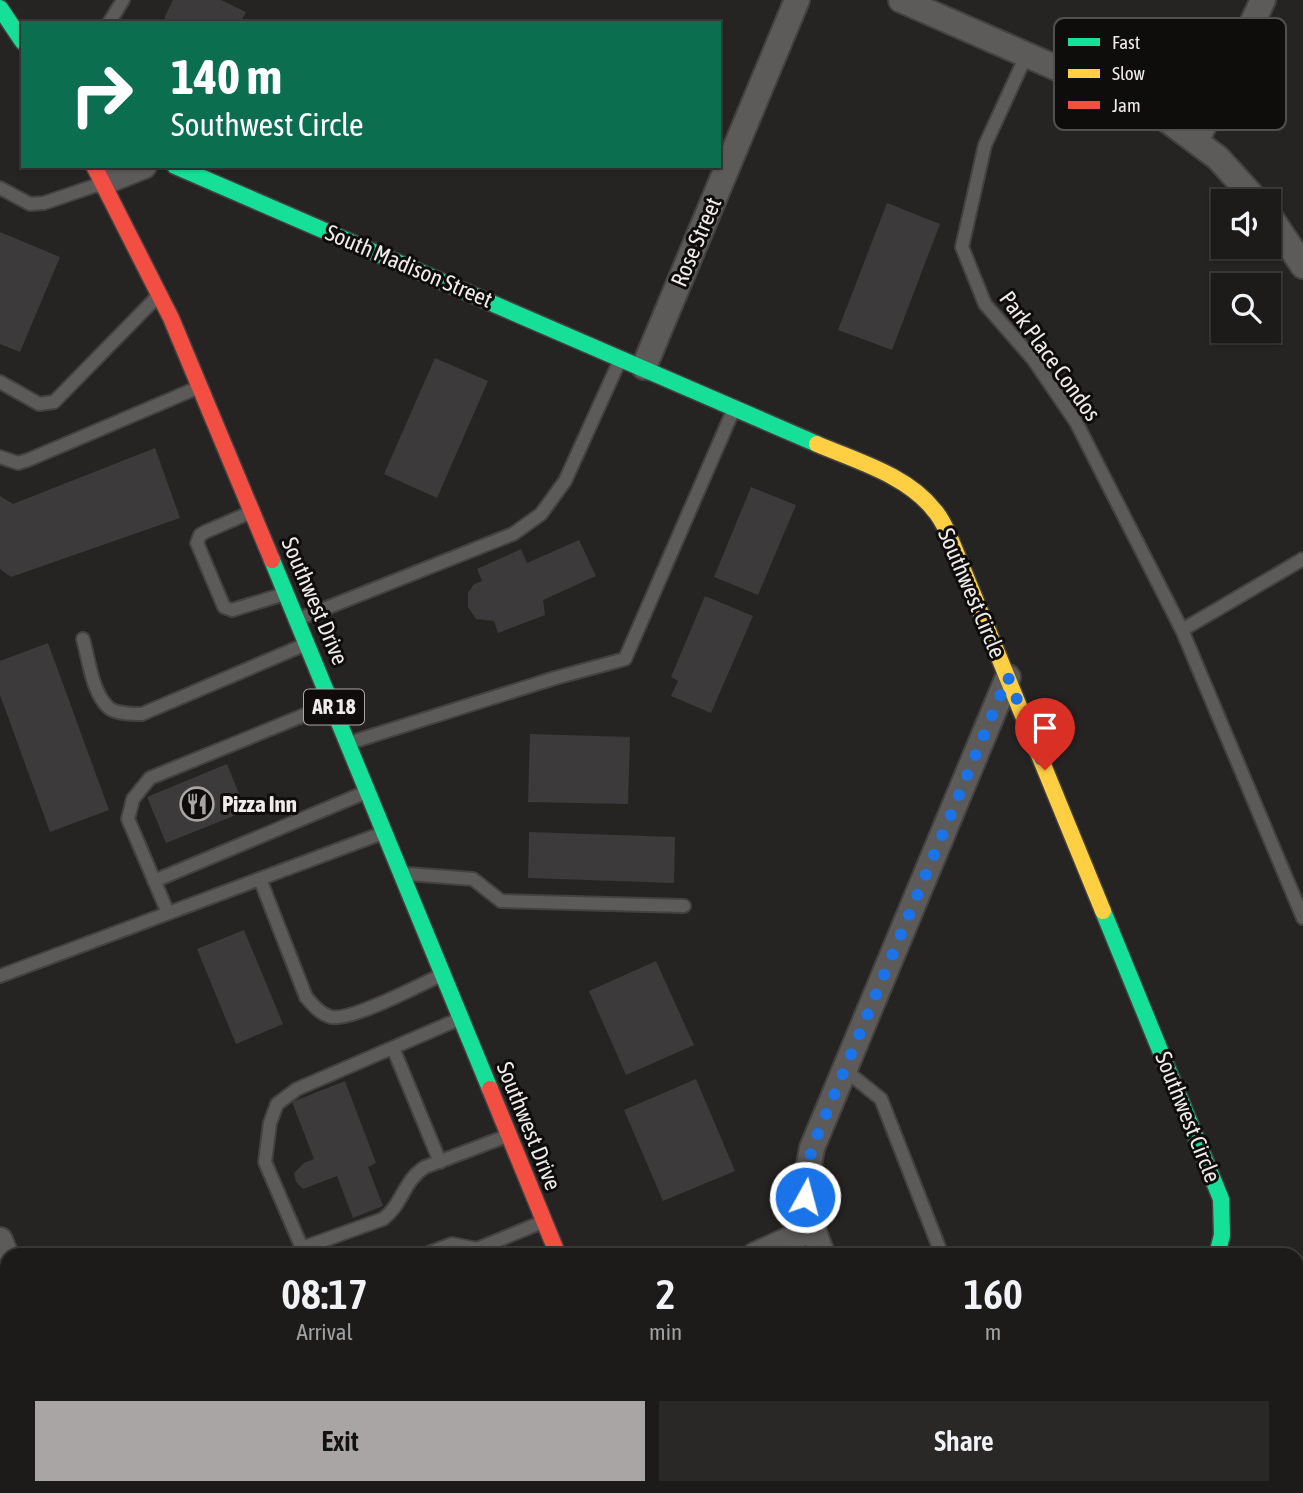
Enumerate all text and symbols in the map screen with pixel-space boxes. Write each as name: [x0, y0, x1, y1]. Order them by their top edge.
legend: [1054, 18, 1286, 130]
text: Fast: [1112, 31, 1140, 53]
text: 140 m: [171, 48, 282, 104]
icon: right: [56, 49, 147, 140]
text: Slow: [1112, 62, 1146, 84]
text: Jam: [1112, 94, 1141, 116]
text: Southwest Circle: [171, 106, 364, 143]
map controls: [1211, 189, 1281, 343]
button: sound: [1211, 189, 1281, 259]
street label: Rose Street: [666, 193, 726, 291]
street label: South Madison Street: [322, 219, 496, 313]
button: search: [1211, 273, 1281, 343]
street label: Park Place Condos: [994, 286, 1106, 426]
street label: Southwest Circle: [933, 524, 1011, 662]
street label: Southwest Drive: [276, 533, 354, 669]
road number: AR 18: [304, 690, 364, 724]
pin: [1015, 698, 1075, 770]
icon: arrive: [1026, 709, 1064, 747]
restaurant icon: Pizza Inn: [178, 785, 216, 823]
place label: Pizza Inn: [222, 791, 297, 817]
street label: Southwest Circle: [1150, 1048, 1226, 1186]
street label: Southwest Drive: [492, 1058, 566, 1194]
position arrow: [768, 1160, 842, 1234]
text: 08:17: [281, 1270, 368, 1318]
text: 2: [656, 1270, 675, 1318]
text: 160: [963, 1270, 1023, 1318]
text: Arrival: [296, 1319, 353, 1345]
text: min: [649, 1319, 682, 1345]
text: m: [985, 1319, 1001, 1345]
button: Exit: [35, 1401, 645, 1481]
button: Share: [659, 1401, 1269, 1481]

